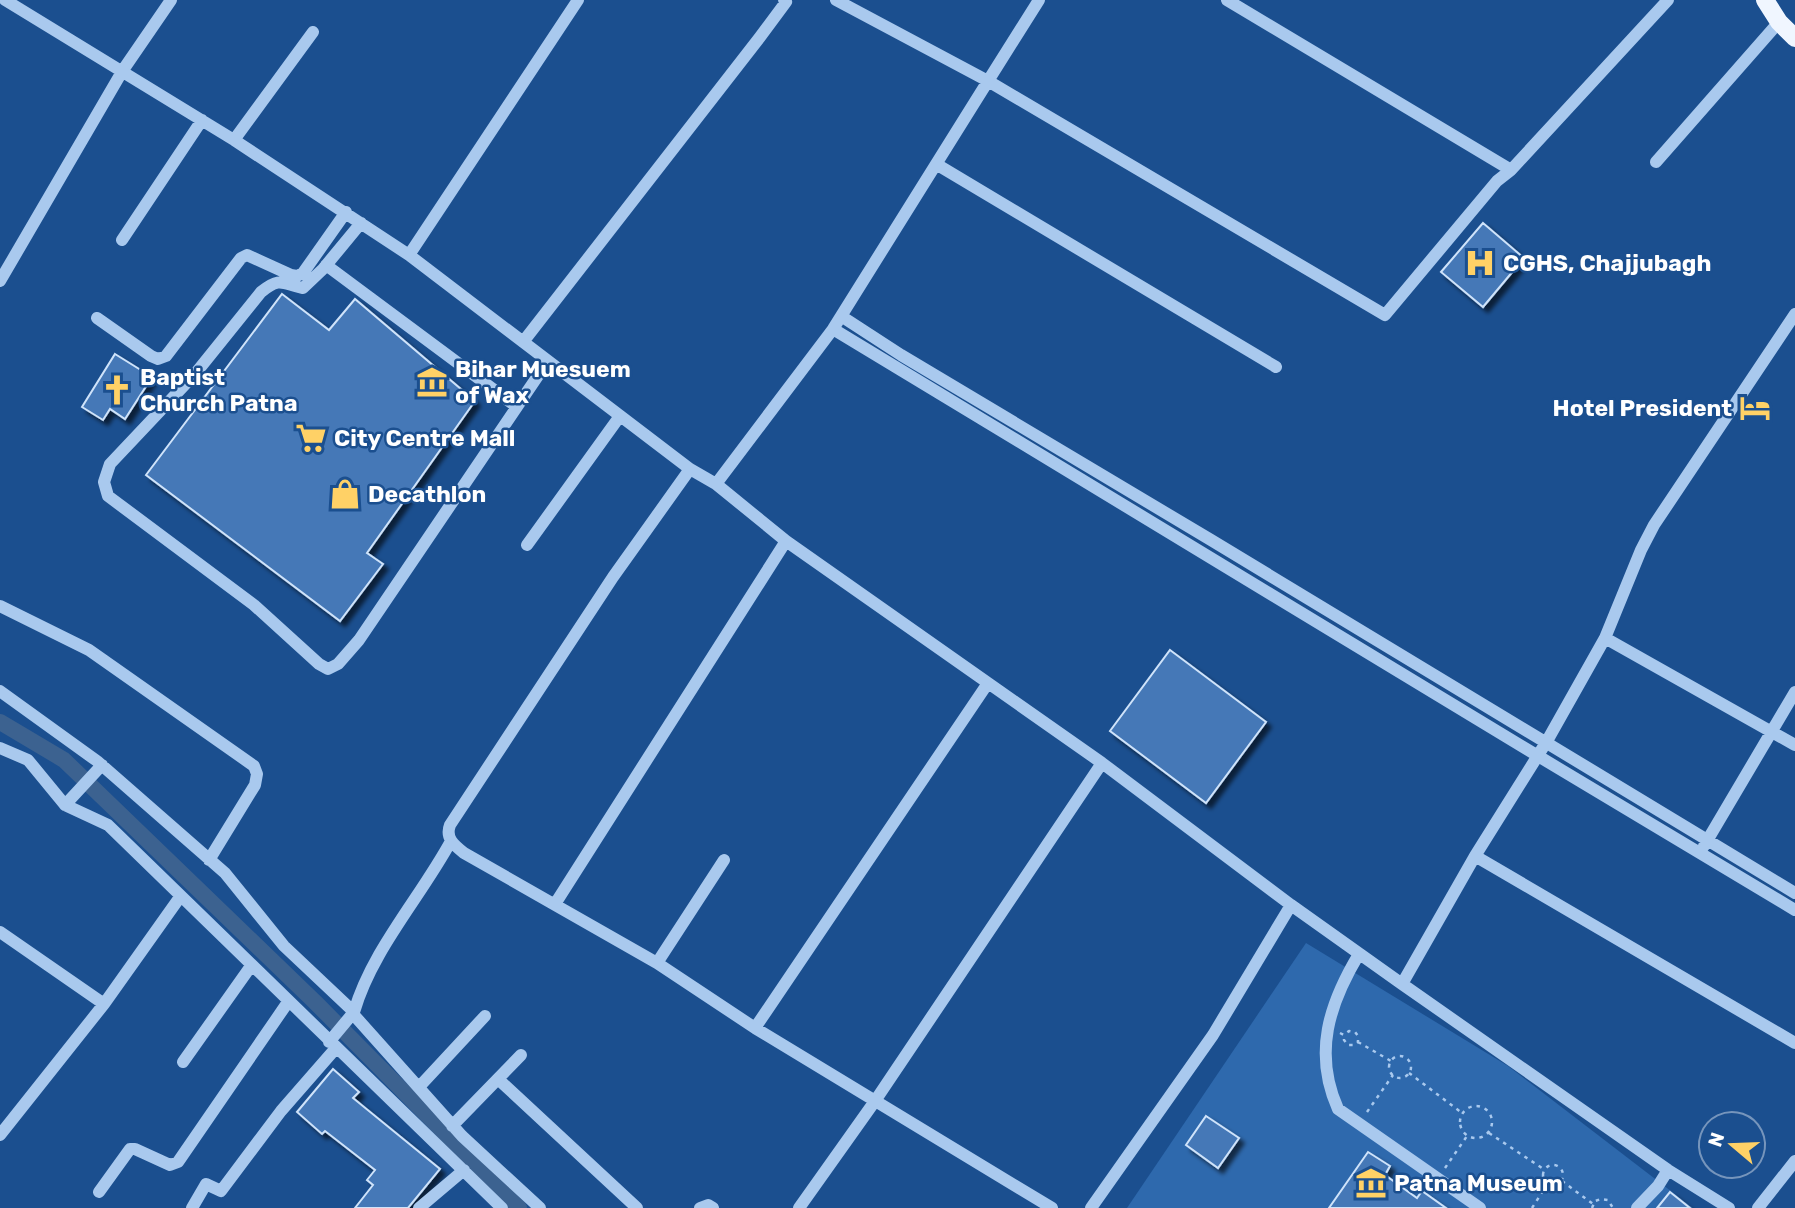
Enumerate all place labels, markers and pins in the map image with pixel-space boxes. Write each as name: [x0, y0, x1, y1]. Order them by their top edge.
hospital icon: CGHS, Chajjubagh: [1463, 246, 1497, 280]
place label: CGHS, Chajjubagh: [1503, 249, 1711, 277]
place label: Bihar Muesuem of Wax: [455, 355, 631, 409]
place label: Baptist Church Patna: [140, 363, 297, 417]
museum icon: Bihar Muesuem of Wax: [415, 365, 449, 399]
church icon: Baptist Church Patna: [100, 373, 134, 407]
hotel icon: Hotel President: [1738, 391, 1772, 425]
place label: Hotel President: [1553, 394, 1732, 422]
supermarket icon: City Centre Mall: [294, 421, 328, 455]
place label: City Centre Mall: [334, 424, 515, 452]
shop icon: Decathlon: [328, 477, 362, 511]
place label: Decathlon: [368, 480, 486, 508]
museum icon: Patna Museum: [1354, 1166, 1388, 1200]
place label: Patna Museum: [1394, 1169, 1563, 1197]

